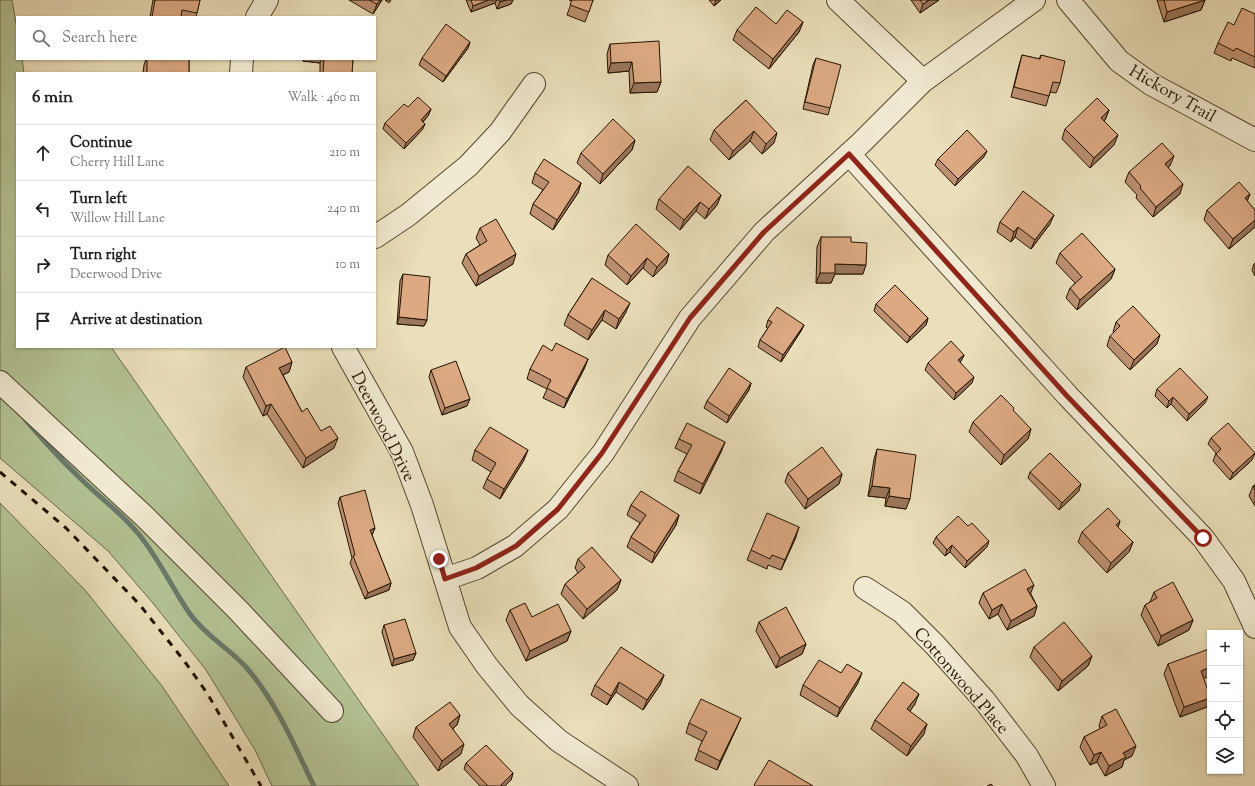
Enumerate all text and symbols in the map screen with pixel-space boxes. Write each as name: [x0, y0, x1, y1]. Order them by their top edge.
search box: [16, 16, 376, 60]
icon: search: [30, 27, 52, 49]
text: Search here: [62, 28, 137, 49]
street label: Hickory Trail: [1124, 60, 1220, 129]
text: 6 min: [32, 86, 73, 110]
text: Walk · 460 m: [287, 89, 360, 107]
text: Continue: [70, 133, 132, 154]
icon: ahead: [32, 142, 54, 164]
text: 210 m: [329, 144, 360, 162]
text: Cherry Hill Lane: [70, 154, 164, 172]
text: Turn left: [70, 189, 127, 210]
icon: left: [32, 198, 54, 220]
text: 240 m: [327, 200, 360, 218]
text: Willow Hill Lane: [70, 210, 165, 228]
text: Turn right: [70, 245, 136, 266]
icon: right: [32, 254, 54, 276]
text: 10 m: [335, 256, 360, 274]
text: Deerwood Drive: [70, 266, 162, 284]
icon: arrive: [32, 310, 54, 332]
text: Arrive at destination: [70, 310, 203, 331]
street label: Deerwood Drive: [344, 368, 420, 486]
route start: [1194, 529, 1212, 547]
route end: [430, 550, 448, 568]
street label: Cottonwood Place: [907, 623, 1014, 740]
map controls: [1207, 630, 1243, 774]
button: +: [1207, 630, 1243, 666]
button: −: [1207, 666, 1243, 702]
button: locate: [1207, 702, 1243, 738]
button: layers: [1207, 738, 1243, 774]

